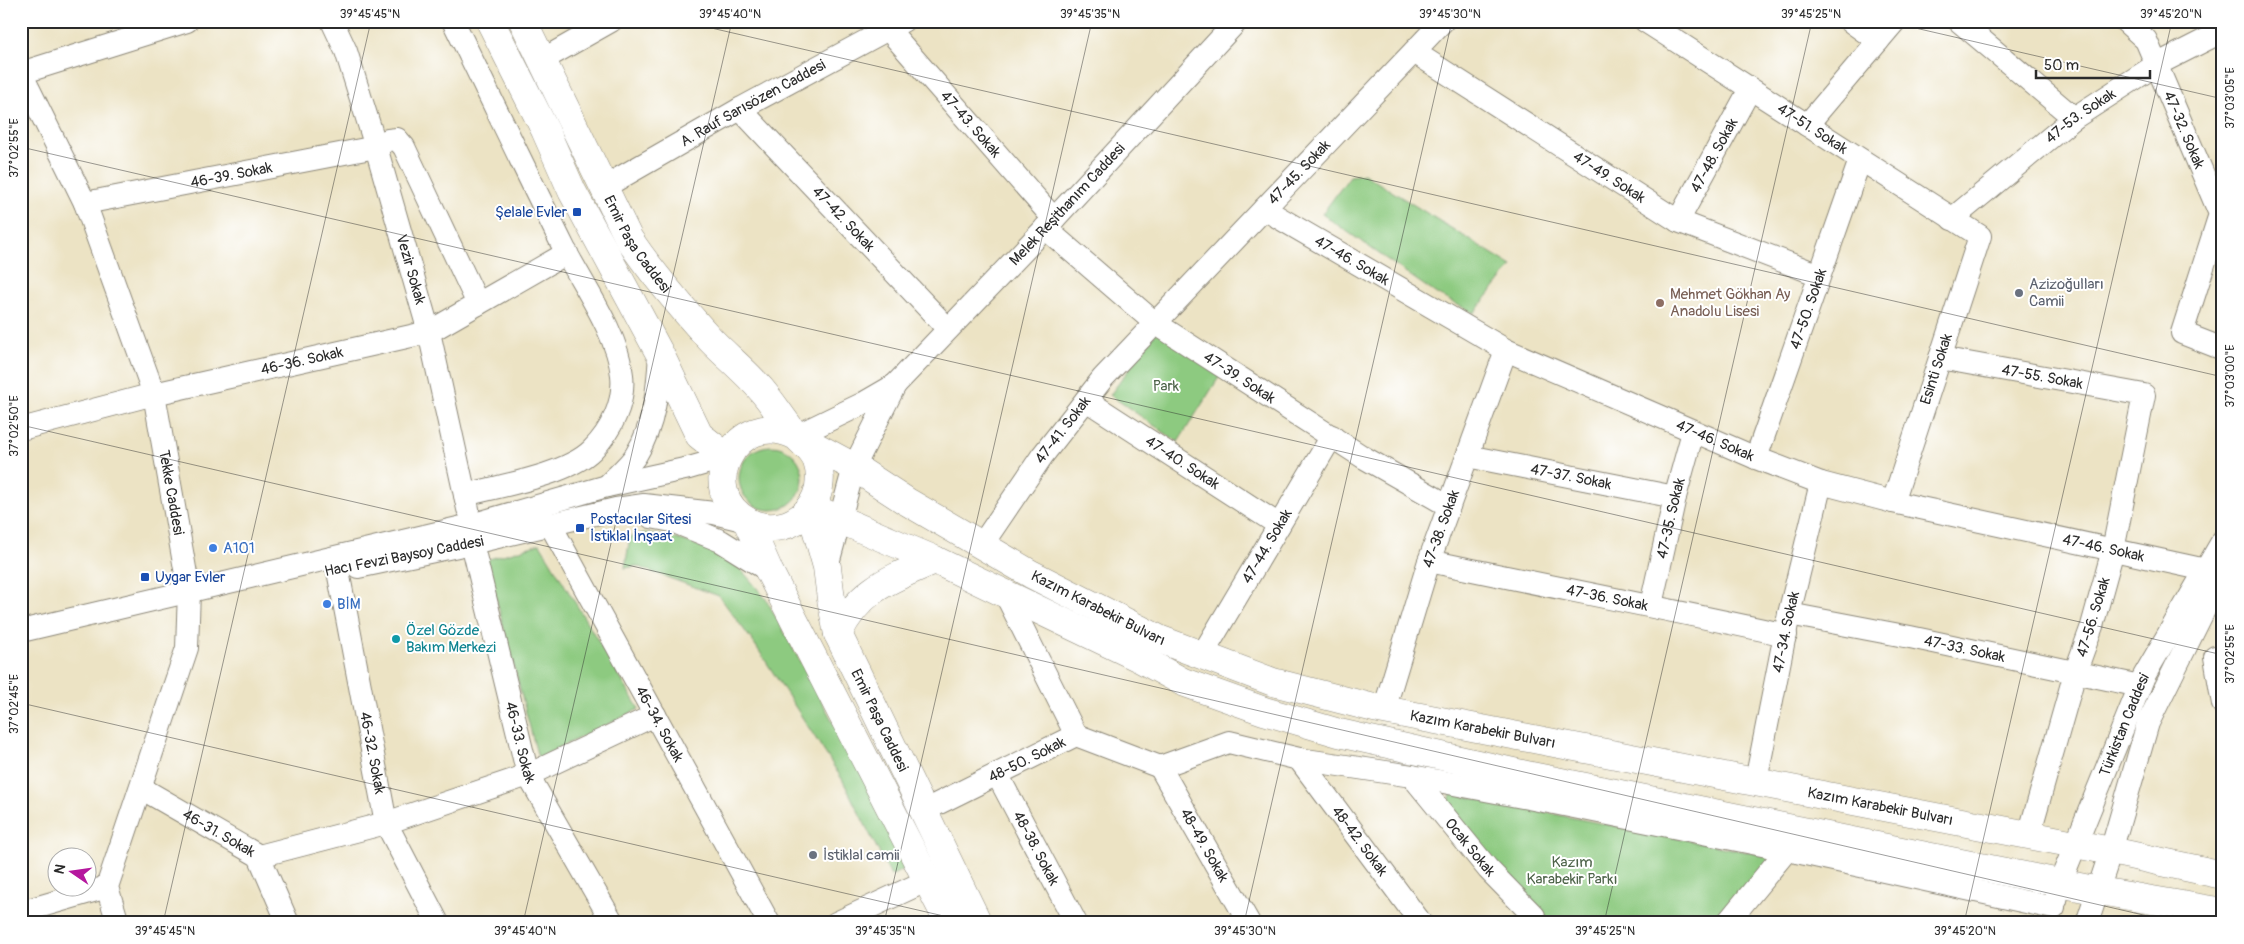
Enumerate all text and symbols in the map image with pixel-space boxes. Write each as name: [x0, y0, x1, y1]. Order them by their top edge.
text: 39°45'45"N: [340, 7, 400, 22]
text: 39°45'40"N: [699, 7, 761, 22]
text: 39°45'35"N: [1060, 7, 1120, 22]
text: 39°45'30"N: [1419, 7, 1481, 22]
text: 39°45'25"N: [1781, 7, 1841, 22]
text: 39°45'20"N: [2140, 7, 2202, 22]
scale bar: [2036, 48, 2150, 80]
street label: A. Rauf Sarısözen Caddesi: [677, 55, 829, 151]
text: 50 m: [2044, 56, 2079, 75]
text: 37°03'05"E: [2223, 67, 2238, 129]
street label: 47-53. Sokak: [2042, 84, 2120, 148]
street label: 47-43. Sokak: [936, 87, 1005, 162]
street label: 47-32. Sokak: [2159, 88, 2209, 173]
street label: 47-51. Sokak: [1773, 99, 1852, 159]
street label: 47-48. Sokak: [1686, 114, 1743, 196]
text: 37°02'55"E: [7, 118, 22, 178]
street label: 47-45. Sokak: [1264, 135, 1335, 209]
street label: Melek Reşithanım Caddesi: [1005, 139, 1130, 270]
street label: 47-49. Sokak: [1569, 147, 1650, 208]
street label: 46-39. Sokak: [189, 158, 275, 192]
street label: 47-42. Sokak: [808, 182, 879, 256]
street label: Emir Paşa Caddesi: [599, 192, 675, 297]
place label: Şelale Evler: [495, 203, 568, 222]
marker: Şelale Evler: [571, 206, 583, 218]
street label: Vezir Sokak: [392, 232, 430, 307]
street label: 47-46. Sokak: [1311, 232, 1393, 290]
street label: 47-50. Sokak: [1786, 265, 1832, 352]
place label: Azizoğulları Camii: [2029, 275, 2104, 311]
place label: Mehmet Gökhan Ay Anadolu Lisesi: [1670, 285, 1791, 321]
marker: Azizoğulları Camii: [2013, 287, 2025, 299]
marker: Mehmet Gökhan Ay Anadolu Lisesi: [1654, 297, 1666, 309]
street label: Esinti Sokak: [1916, 331, 1957, 407]
street label: 46-36. Sokak: [259, 343, 346, 380]
text: 37°03'00"E: [2223, 344, 2238, 408]
street label: 47-39. Sokak: [1200, 348, 1280, 409]
street label: 47-55. Sokak: [2000, 360, 2085, 394]
park label: Park: [1153, 377, 1180, 396]
street label: 47-41. Sokak: [1031, 392, 1096, 467]
text: 37°02'50"E: [7, 395, 22, 457]
street label: 47-46. Sokak: [1673, 416, 1758, 466]
street label: 47-40. Sokak: [1141, 432, 1224, 494]
street label: Tekke Caddesi: [154, 449, 188, 537]
street label: 47-37. Sokak: [1529, 460, 1614, 494]
street label: 47-35. Sokak: [1653, 475, 1690, 561]
street label: 47-38. Sokak: [1418, 487, 1464, 570]
street label: 47-44. Sokak: [1238, 505, 1297, 587]
place label: Postacılar Sitesi İstiklal İnşaat: [590, 510, 691, 546]
marker: Postacılar Sitesi İstiklal İnşaat: [574, 522, 586, 534]
street label: 47-46. Sokak: [2061, 530, 2147, 567]
street label: Hacı Fevzi Baysoy Caddesi: [323, 532, 486, 581]
place label: A101: [223, 539, 255, 558]
marker: A101: [207, 542, 219, 554]
street label: Kazım Karabekir Bulvarı: [1028, 567, 1168, 650]
place label: Uygar Evler: [155, 568, 226, 587]
marker: Uygar Evler: [139, 571, 151, 583]
street label: 47-56. Sokak: [2072, 574, 2115, 659]
street label: 47-36. Sokak: [1565, 580, 1650, 616]
street label: 47-34. Sokak: [1769, 589, 1804, 675]
place label: BİM: [337, 595, 361, 614]
marker: BİM: [321, 598, 333, 610]
place label: Özel Gözde Bakım Merkezi: [406, 621, 496, 657]
text: 37°02'55"E: [2223, 624, 2238, 684]
street label: 47-33. Sokak: [1922, 631, 2008, 667]
marker: Özel Gözde Bakım Merkezi: [390, 633, 402, 645]
street label: Emir Paşa Caddesi: [846, 666, 912, 775]
street label: Türkistan Caddesi: [2095, 670, 2154, 779]
text: 37°02'45"E: [7, 674, 22, 734]
street label: 46-34. Sokak: [631, 683, 688, 766]
street label: 46-33. Sokak: [501, 700, 540, 788]
street label: Kazım Karabekir Bulvarı: [1408, 706, 1557, 753]
street label: 46-32. Sokak: [355, 710, 389, 796]
street label: 48-50. Sokak: [985, 732, 1070, 787]
street label: Kazım Karabekir Bulvarı: [1806, 783, 1955, 830]
street label: 48-42. Sokak: [1327, 802, 1392, 881]
street label: 46-31. Sokak: [179, 805, 259, 862]
street label: 48-49. Sokak: [1176, 805, 1233, 886]
street label: 48-38. Sokak: [1008, 808, 1064, 890]
street label: Ocak Sokak: [1440, 814, 1500, 881]
north arrow: [48, 846, 98, 896]
place label: İstiklal camii: [823, 846, 900, 865]
marker: İstiklal camii: [807, 849, 819, 861]
park label: Kazım Karabekir Parkı: [1527, 853, 1617, 889]
text: N: [50, 863, 69, 876]
text: 39°45'45"N: [135, 924, 195, 939]
text: 39°45'40"N: [494, 924, 556, 939]
text: 39°45'35"N: [855, 924, 915, 939]
text: 39°45'30"N: [1214, 924, 1276, 939]
text: 39°45'25"N: [1575, 924, 1635, 939]
text: 39°45'20"N: [1934, 924, 1996, 939]

